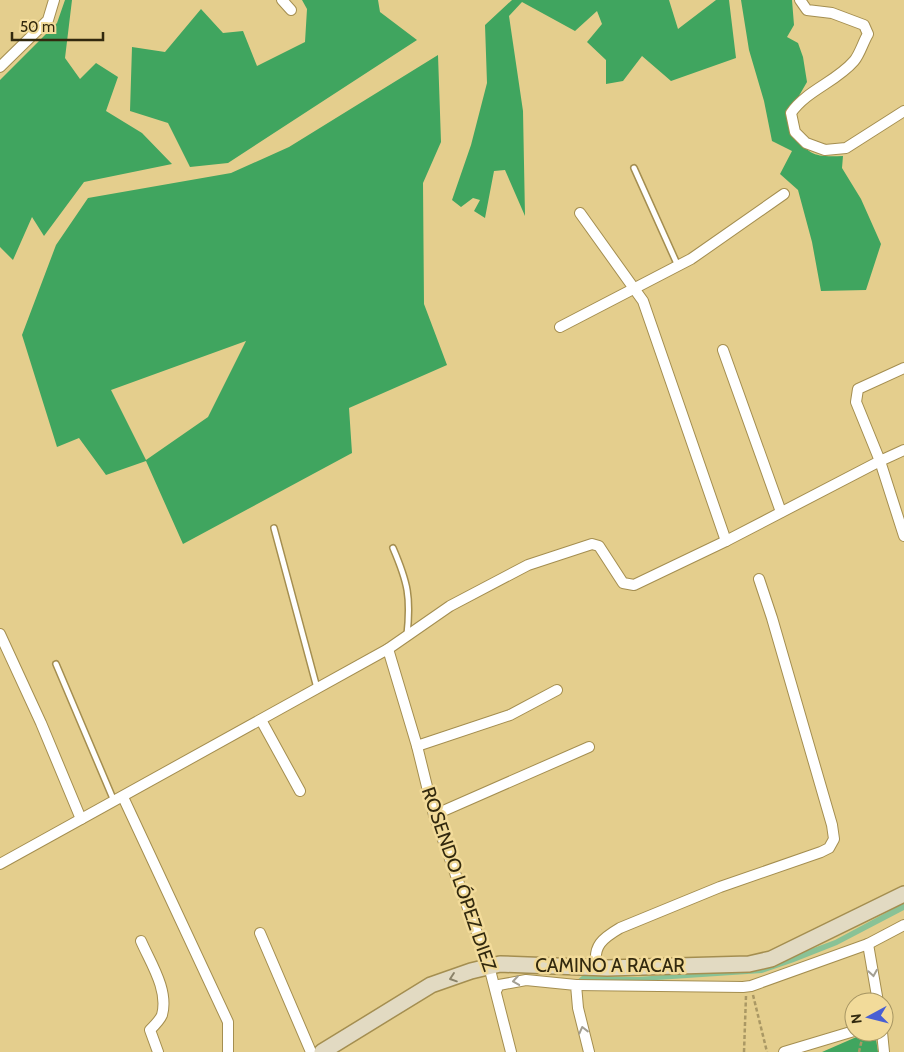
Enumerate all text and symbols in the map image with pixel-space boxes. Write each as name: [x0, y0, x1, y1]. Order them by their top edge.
scale bar: [12, 10, 104, 42]
text: 50 m: [20, 18, 55, 36]
street label: ROSENDO LÓPEZ DIEZ: [417, 784, 502, 975]
street label: CAMINO A RACAR: [535, 954, 685, 977]
one-way arrow: [867, 969, 877, 977]
one-way arrow: [450, 972, 458, 982]
one-way arrow: [511, 976, 520, 986]
north arrow: [844, 992, 894, 1042]
text: N: [847, 1013, 866, 1025]
one-way arrow: [578, 1025, 589, 1034]

